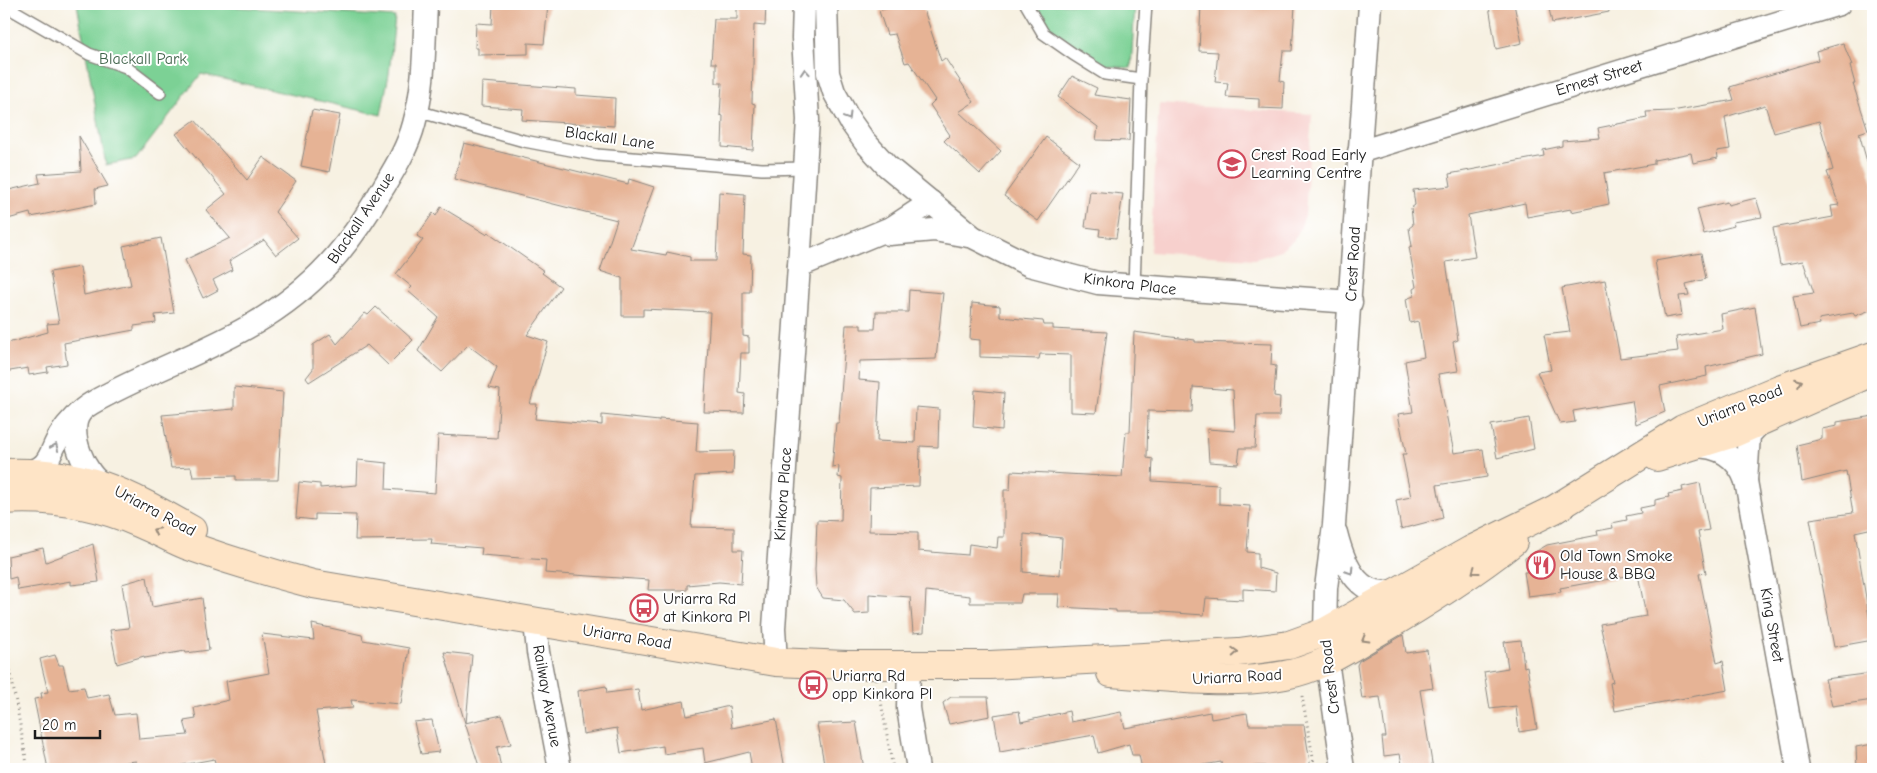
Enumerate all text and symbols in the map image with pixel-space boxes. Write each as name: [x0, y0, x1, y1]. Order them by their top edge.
park label: Blackall Park: [99, 50, 187, 68]
street label: Ernest Street: [1554, 56, 1645, 100]
one-way arrow: [800, 67, 811, 75]
one-way arrow: [841, 112, 851, 121]
street label: Blackall Lane: [564, 123, 656, 153]
place label: Crest Road Early Learning Centre: [1251, 146, 1367, 182]
school or university icon: Crest Road Early Learning Centre: [1217, 149, 1247, 179]
street label: Blackall Avenue: [324, 169, 398, 267]
street label: Crest Road: [1342, 226, 1364, 302]
street label: Kinkora Place: [1083, 269, 1177, 299]
one-way arrow: [1795, 378, 1803, 388]
street label: Uriarra Road: [1695, 381, 1785, 431]
one-way arrow: [49, 444, 59, 452]
street label: Kinkora Place: [771, 447, 795, 541]
street label: Uriarra Road: [111, 482, 199, 540]
one-way arrow: [152, 527, 161, 537]
place label: Old Town Smoke House & BBQ: [1560, 547, 1673, 583]
restaurant icon: Old Town Smoke House & BBQ: [1526, 550, 1556, 580]
one-way arrow: [1471, 565, 1481, 574]
one-way arrow: [1343, 566, 1353, 575]
street label: King Street: [1757, 586, 1787, 664]
place label: Uriarra Rd at Kinkora Pl: [663, 590, 751, 626]
bus stop icon: Uriarra Rd at Kinkora Pl: [629, 593, 659, 623]
street label: Uriarra Road: [581, 621, 673, 653]
one-way arrow: [1361, 633, 1370, 643]
street label: Crest Road: [1316, 639, 1344, 715]
street label: Railway Avenue: [529, 643, 565, 749]
one-way arrow: [1231, 647, 1239, 658]
street label: Uriarra Road: [1192, 666, 1282, 688]
place label: Uriarra Rd opp Kinkora Pl: [832, 667, 932, 703]
bus stop icon: Uriarra Rd opp Kinkora Pl: [798, 670, 828, 700]
scale bar: [35, 708, 100, 740]
text: 20 m: [42, 716, 76, 734]

